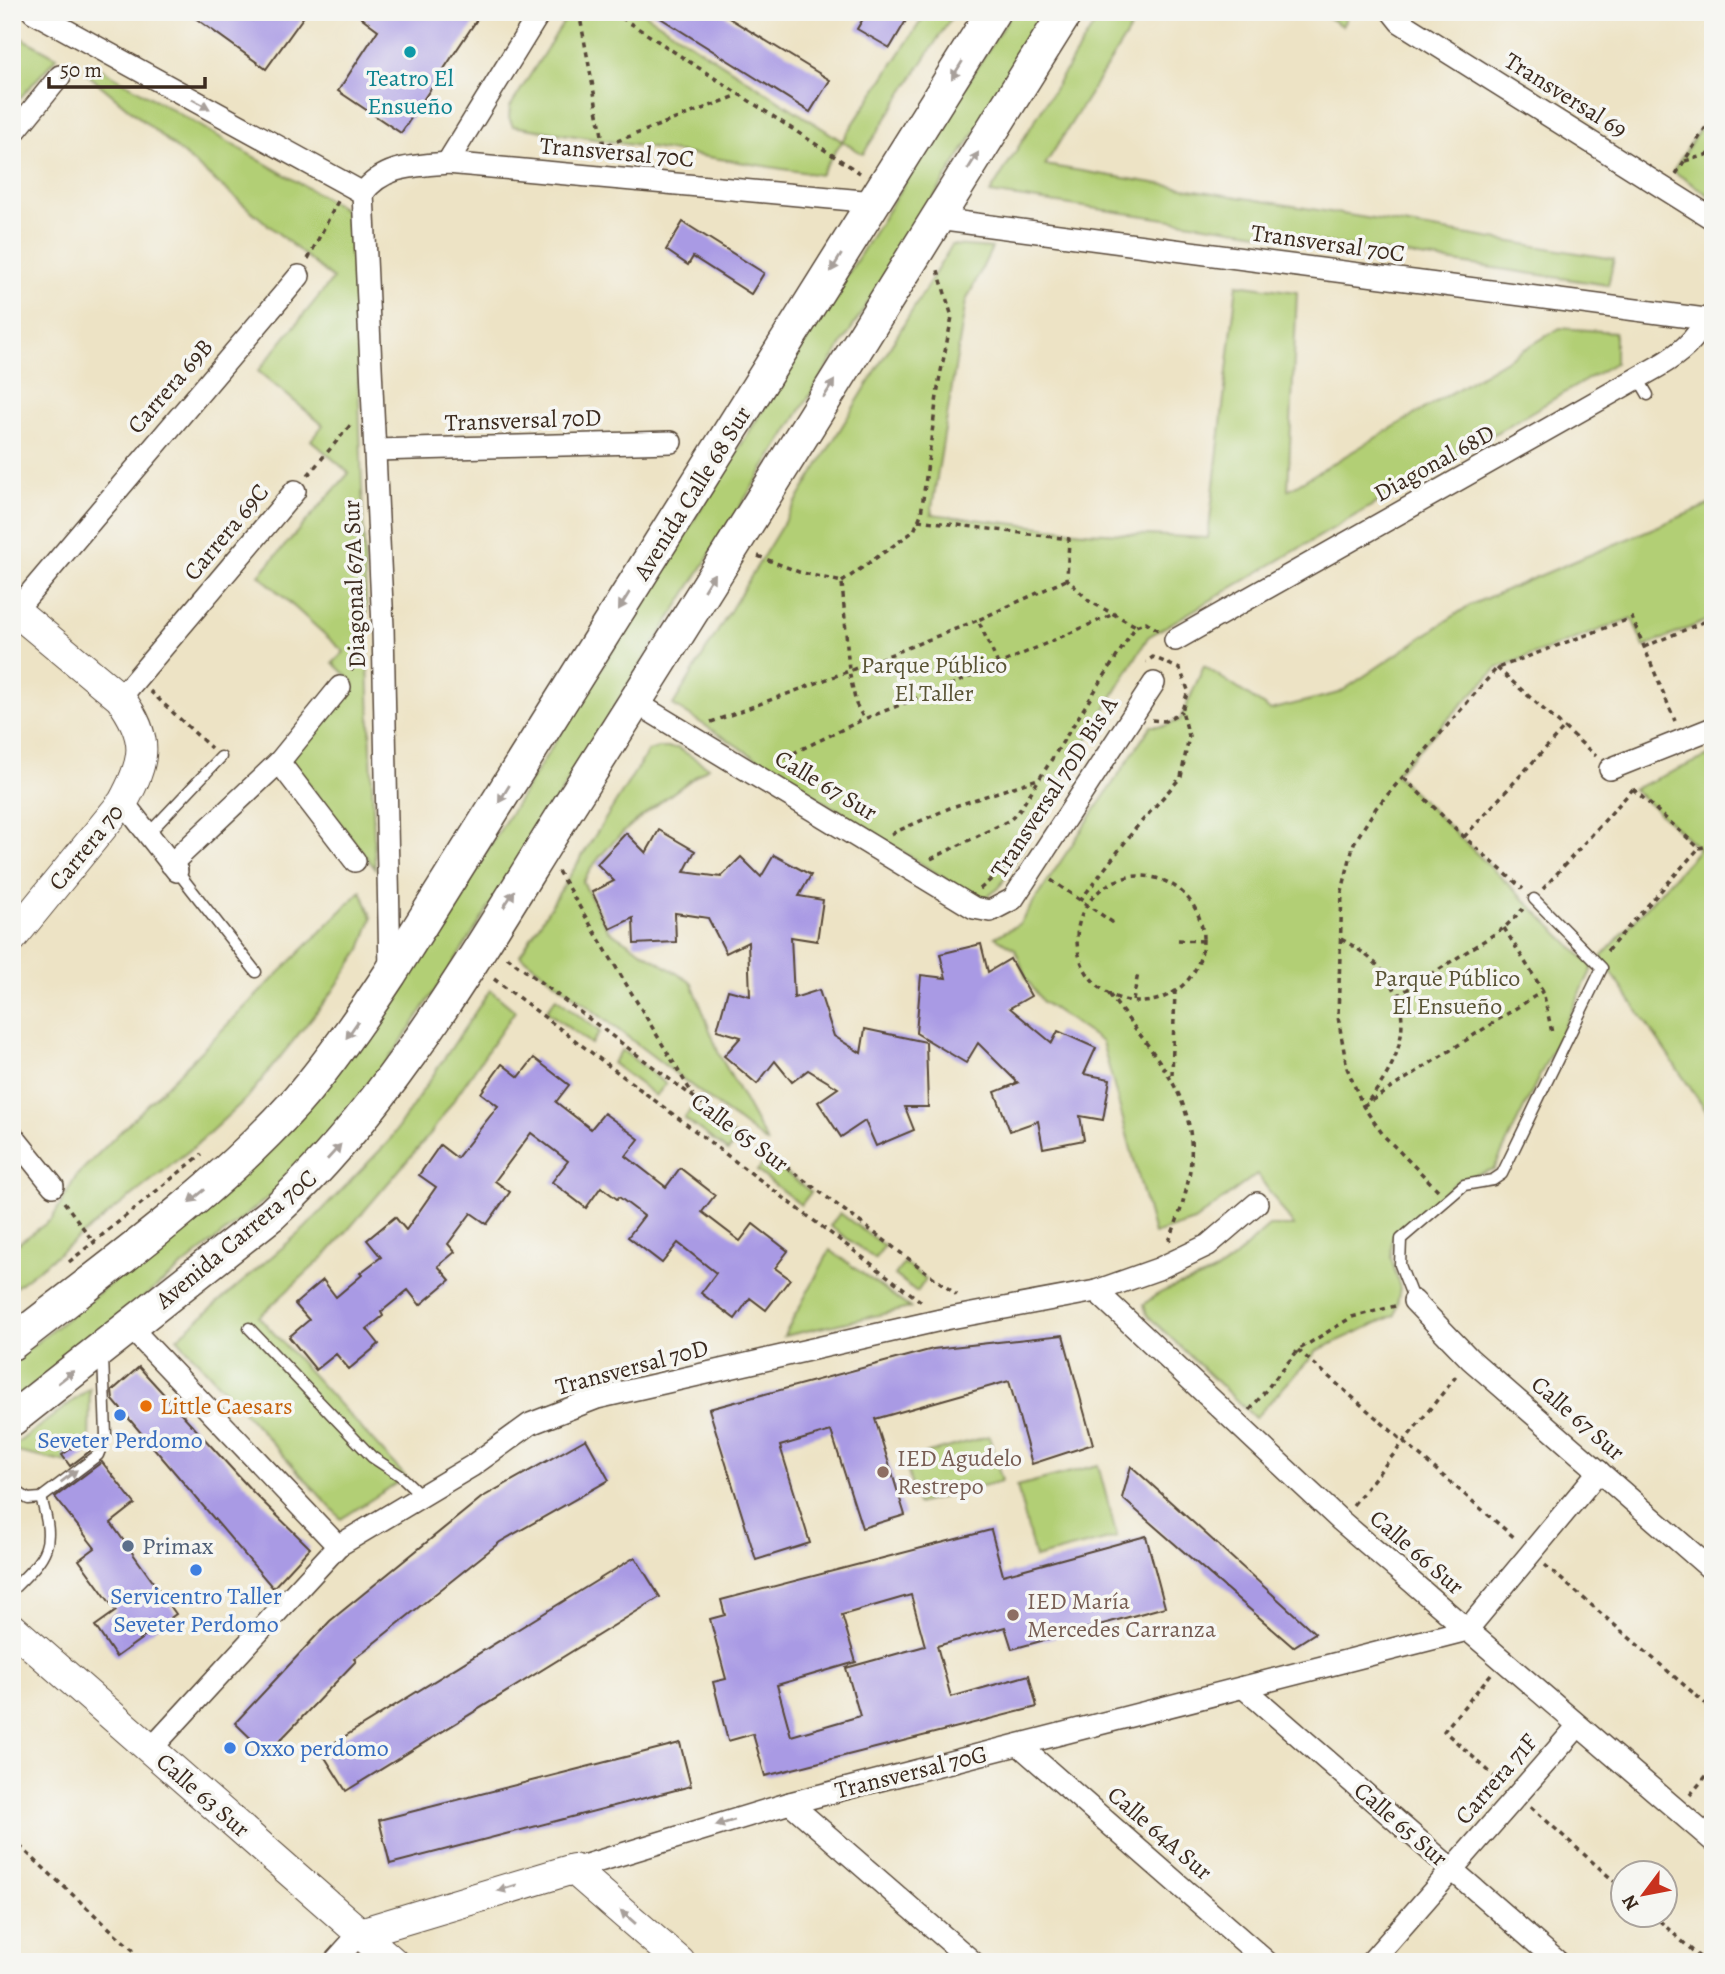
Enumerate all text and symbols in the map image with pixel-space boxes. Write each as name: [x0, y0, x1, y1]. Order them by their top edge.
marker: Teatro El Ensueño: [402, 44, 418, 60]
street label: Transversal 69: [1499, 45, 1633, 145]
scale bar: [49, 46, 205, 90]
text: 50 m: [60, 56, 102, 84]
one-way arrow: [950, 60, 963, 80]
place label: Teatro El Ensueño: [366, 62, 454, 122]
one-way arrow: [191, 98, 211, 109]
street label: Transversal 70C: [538, 129, 696, 175]
one-way arrow: [966, 151, 979, 170]
street label: Transversal 70C: [1249, 216, 1407, 270]
one-way arrow: [829, 253, 842, 272]
street label: Carrera 69B: [120, 332, 220, 440]
one-way arrow: [823, 380, 836, 399]
street label: Avenida Calle 68 Sur: [625, 400, 758, 587]
street label: Transversal 70D: [444, 401, 602, 439]
street label: Diagonal 68D: [1368, 417, 1500, 509]
street label: Carrera 69C: [176, 477, 276, 587]
street label: Diagonal 67A Sur: [335, 499, 373, 669]
one-way arrow: [702, 573, 715, 592]
one-way arrow: [618, 592, 631, 611]
park label: Parque Público El Taller: [861, 649, 1007, 709]
street label: Transversal 70D Bis A: [983, 689, 1125, 884]
street label: Calle 67 Sur: [769, 742, 883, 828]
one-way arrow: [497, 784, 510, 804]
street label: Carrera 70: [41, 797, 131, 897]
one-way arrow: [503, 889, 516, 909]
park label: Parque Público El Ensueño: [1374, 962, 1520, 1022]
one-way arrow: [345, 1021, 359, 1039]
street label: Calle 65 Sur: [685, 1085, 795, 1179]
one-way arrow: [326, 1143, 342, 1161]
street label: Avenida Carrera 70C: [148, 1162, 323, 1317]
one-way arrow: [189, 1188, 206, 1203]
street label: Transversal 70D: [552, 1331, 712, 1403]
street label: Calle 67 Sur: [1524, 1368, 1632, 1468]
one-way arrow: [57, 1369, 75, 1384]
place label: Little Caesars: [160, 1390, 293, 1422]
marker: Little Caesars: [138, 1398, 154, 1414]
marker: Seveter Perdomo: [112, 1407, 128, 1423]
place label: Seveter Perdomo: [37, 1424, 203, 1456]
place label: IED Agudelo Restrepo: [897, 1442, 1022, 1502]
marker: IED Agudelo Restrepo: [875, 1464, 891, 1480]
one-way arrow: [60, 1469, 78, 1484]
street label: Calle 66 Sur: [1363, 1502, 1471, 1602]
place label: Primax: [142, 1530, 214, 1562]
marker: Primax: [120, 1538, 136, 1554]
marker: Servicentro Taller Seveter Perdomo: [188, 1562, 204, 1578]
place label: Servicentro Taller Seveter Perdomo: [110, 1580, 282, 1640]
place label: IED María Mercedes Carranza: [1027, 1585, 1217, 1645]
marker: IED María Mercedes Carranza: [1005, 1607, 1021, 1623]
street label: Carrera 71F: [1448, 1727, 1544, 1831]
place label: Oxxo perdomo: [244, 1732, 389, 1764]
street label: Transversal 70G: [831, 1738, 991, 1806]
marker: Oxxo perdomo: [222, 1740, 238, 1756]
street label: Calle 63 Sur: [149, 1745, 257, 1845]
street label: Calle 65 Sur: [1347, 1774, 1455, 1874]
street label: Calle 64A Sur: [1101, 1779, 1219, 1887]
one-way arrow: [714, 1818, 735, 1828]
north arrow: [1610, 1858, 1680, 1928]
one-way arrow: [497, 1884, 518, 1894]
text: N: [1616, 1890, 1645, 1915]
one-way arrow: [620, 1910, 637, 1925]

